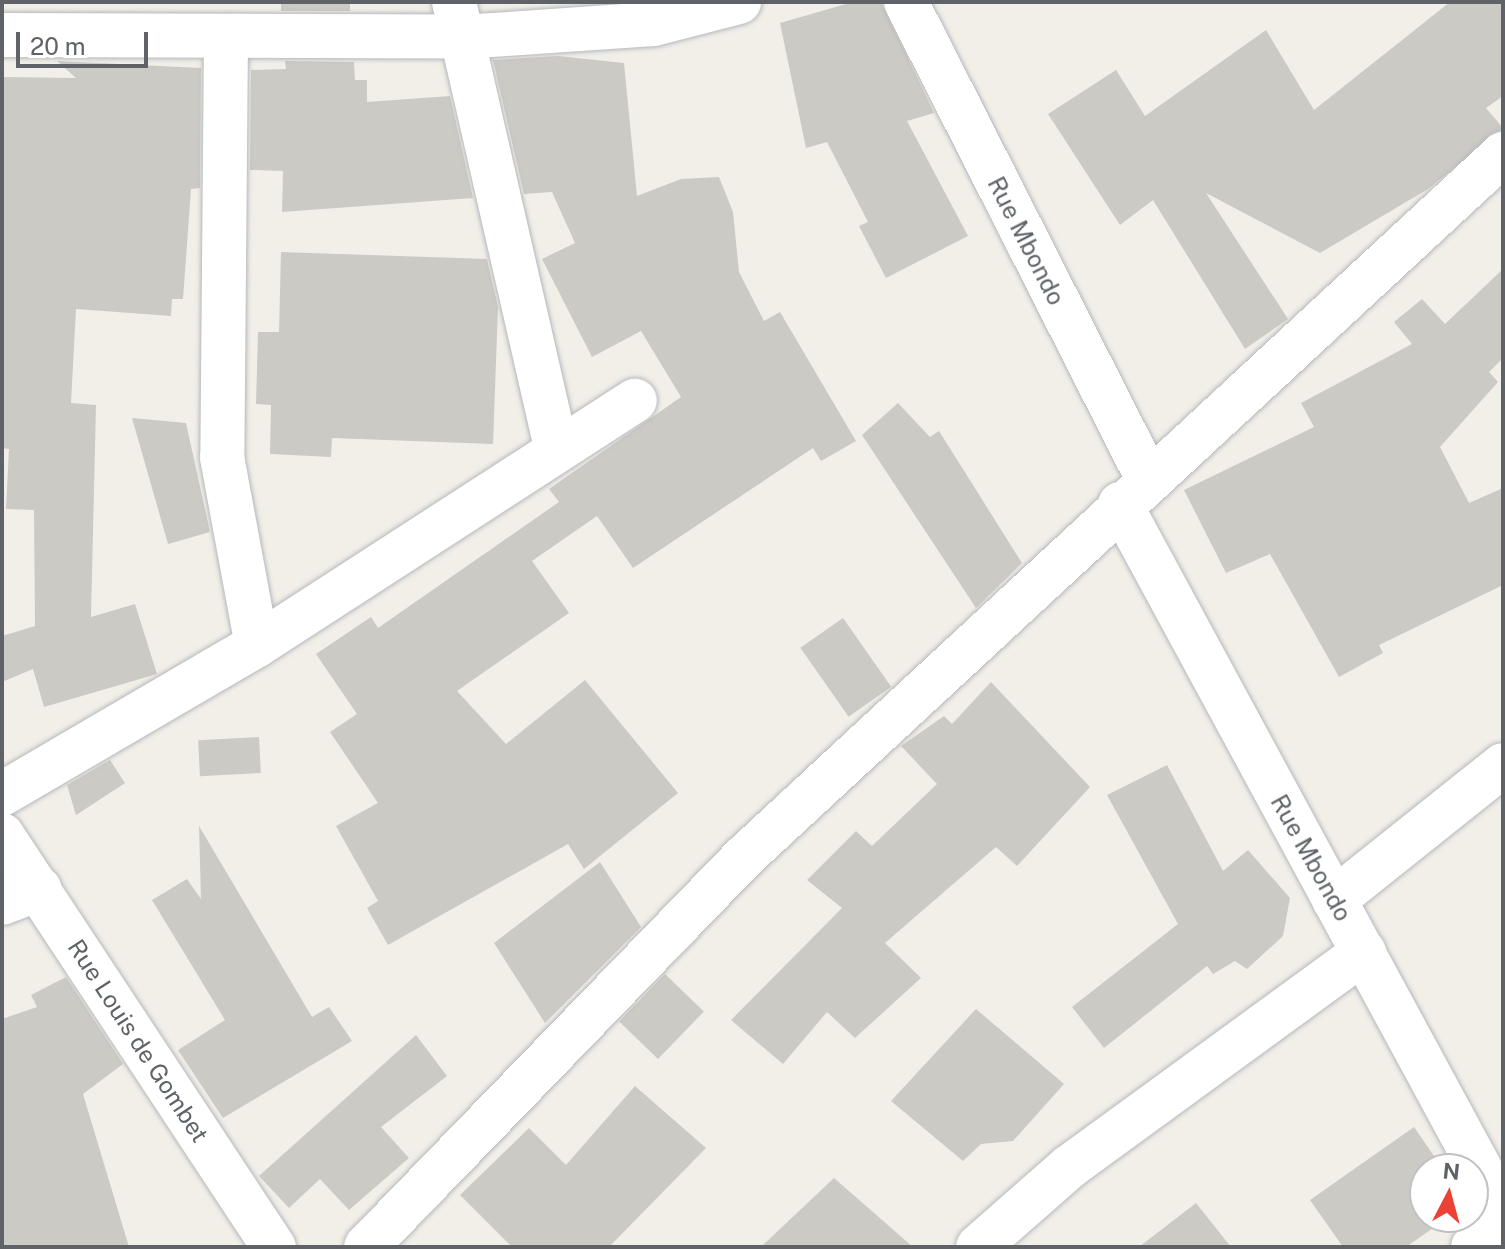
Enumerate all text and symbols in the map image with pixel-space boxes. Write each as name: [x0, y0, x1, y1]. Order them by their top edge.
scale bar: [20, 16, 152, 66]
text: 20 m: [30, 32, 86, 60]
street label: Rue Mbondo: [981, 172, 1071, 310]
street label: Rue Mbondo: [1264, 790, 1358, 926]
street label: Rue Louis de Gombet: [61, 934, 215, 1148]
north arrow: [1409, 1153, 1489, 1233]
text: N: [1441, 1157, 1461, 1185]

